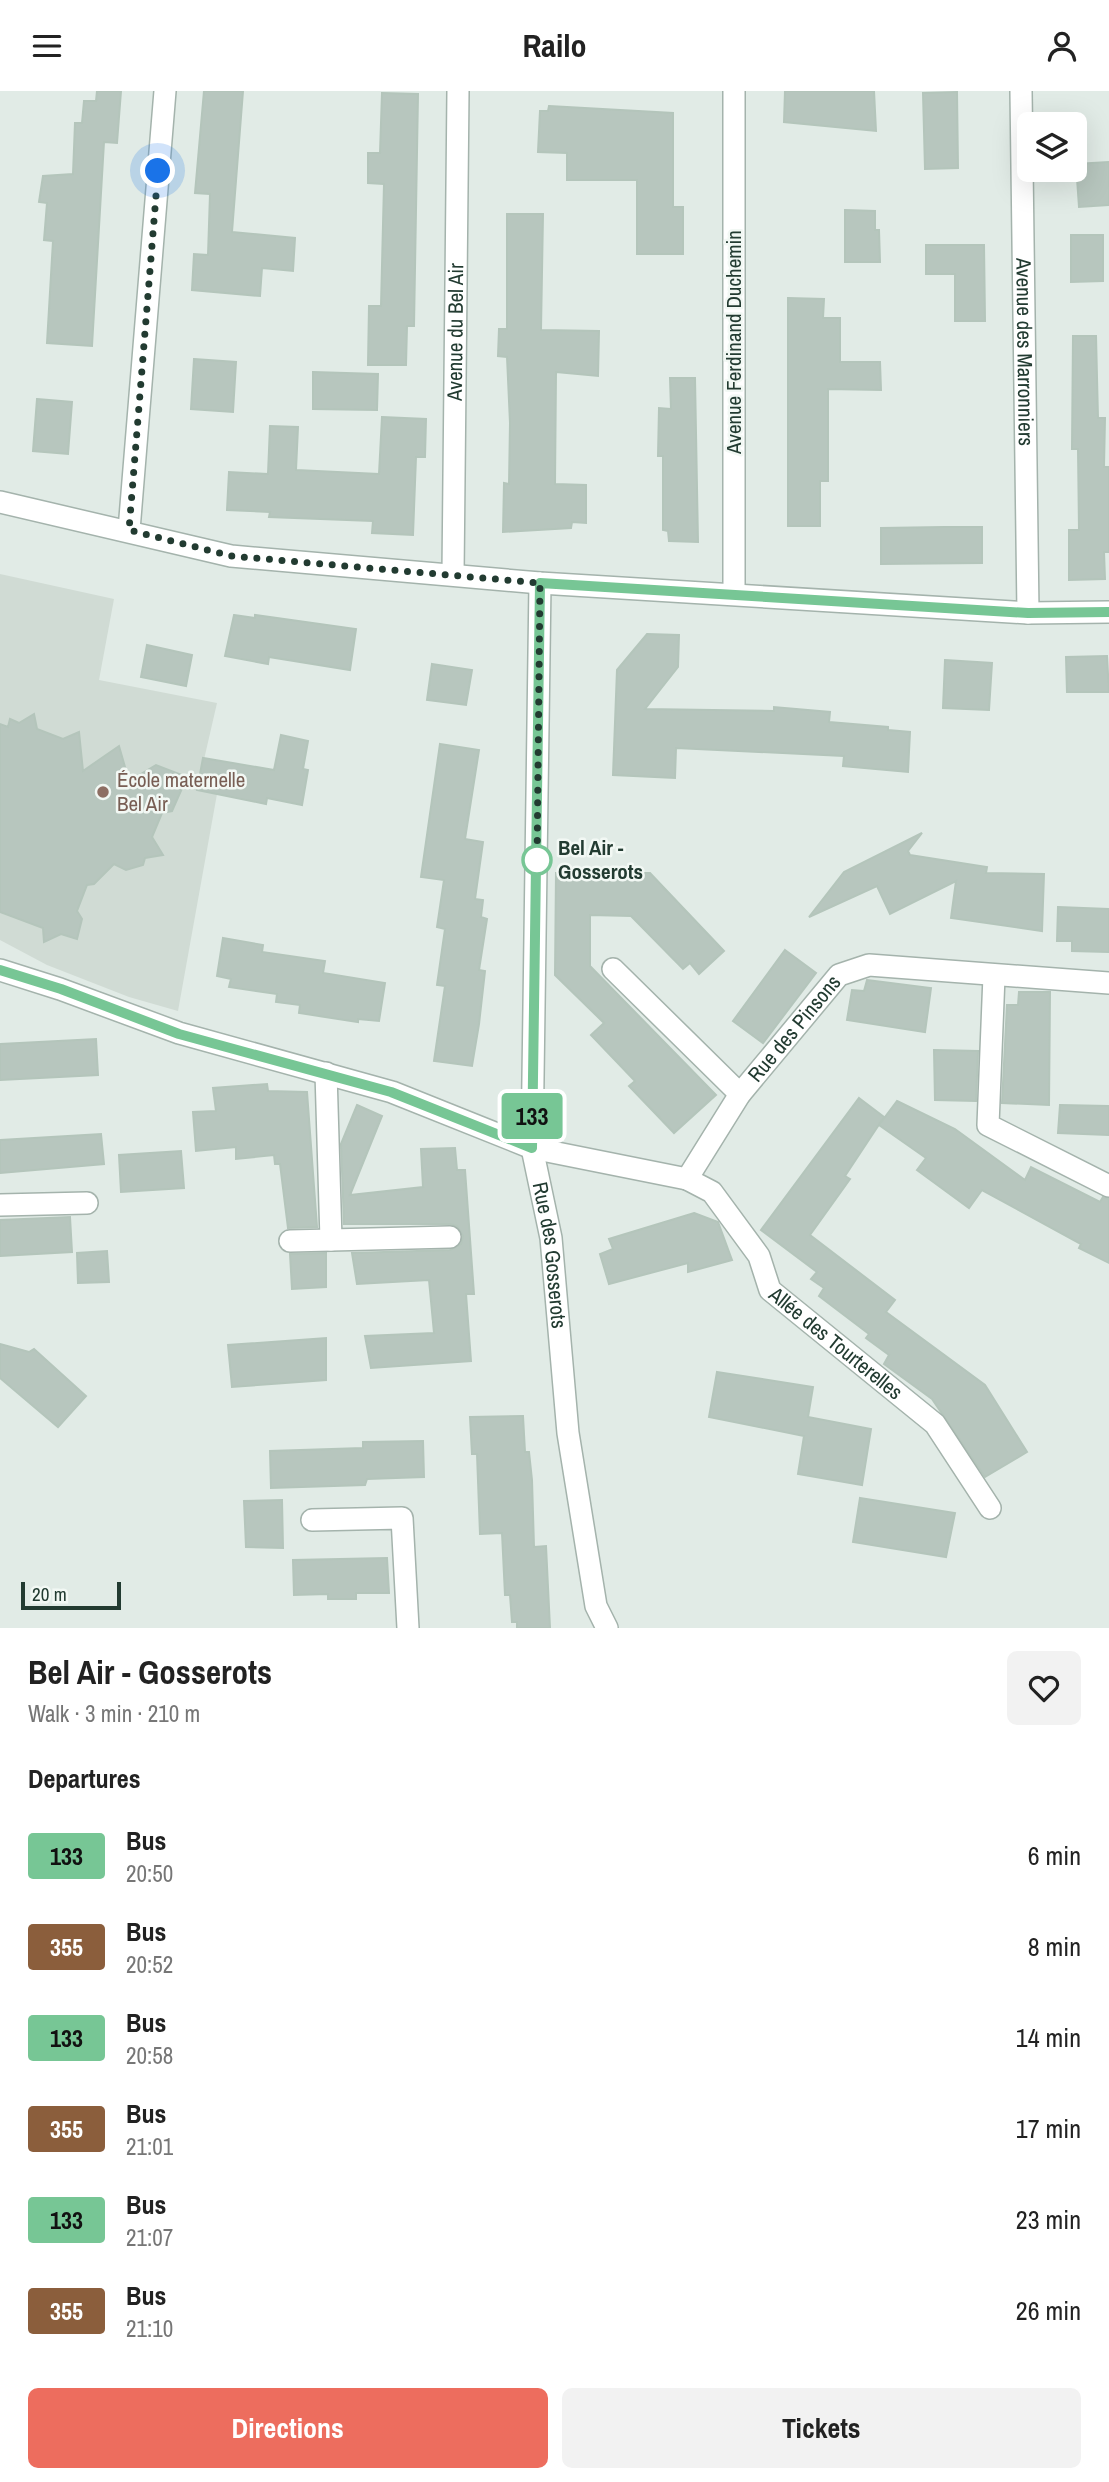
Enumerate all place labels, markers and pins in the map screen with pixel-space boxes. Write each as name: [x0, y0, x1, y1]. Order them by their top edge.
place label: École maternelle Bel Air: [117, 765, 245, 818]
marker: École maternelle Bel Air: [95, 784, 111, 800]
place label: Bel Air - Gosserots: [558, 833, 643, 886]
marker: Bel Air - Gosserots: [522, 845, 552, 875]

